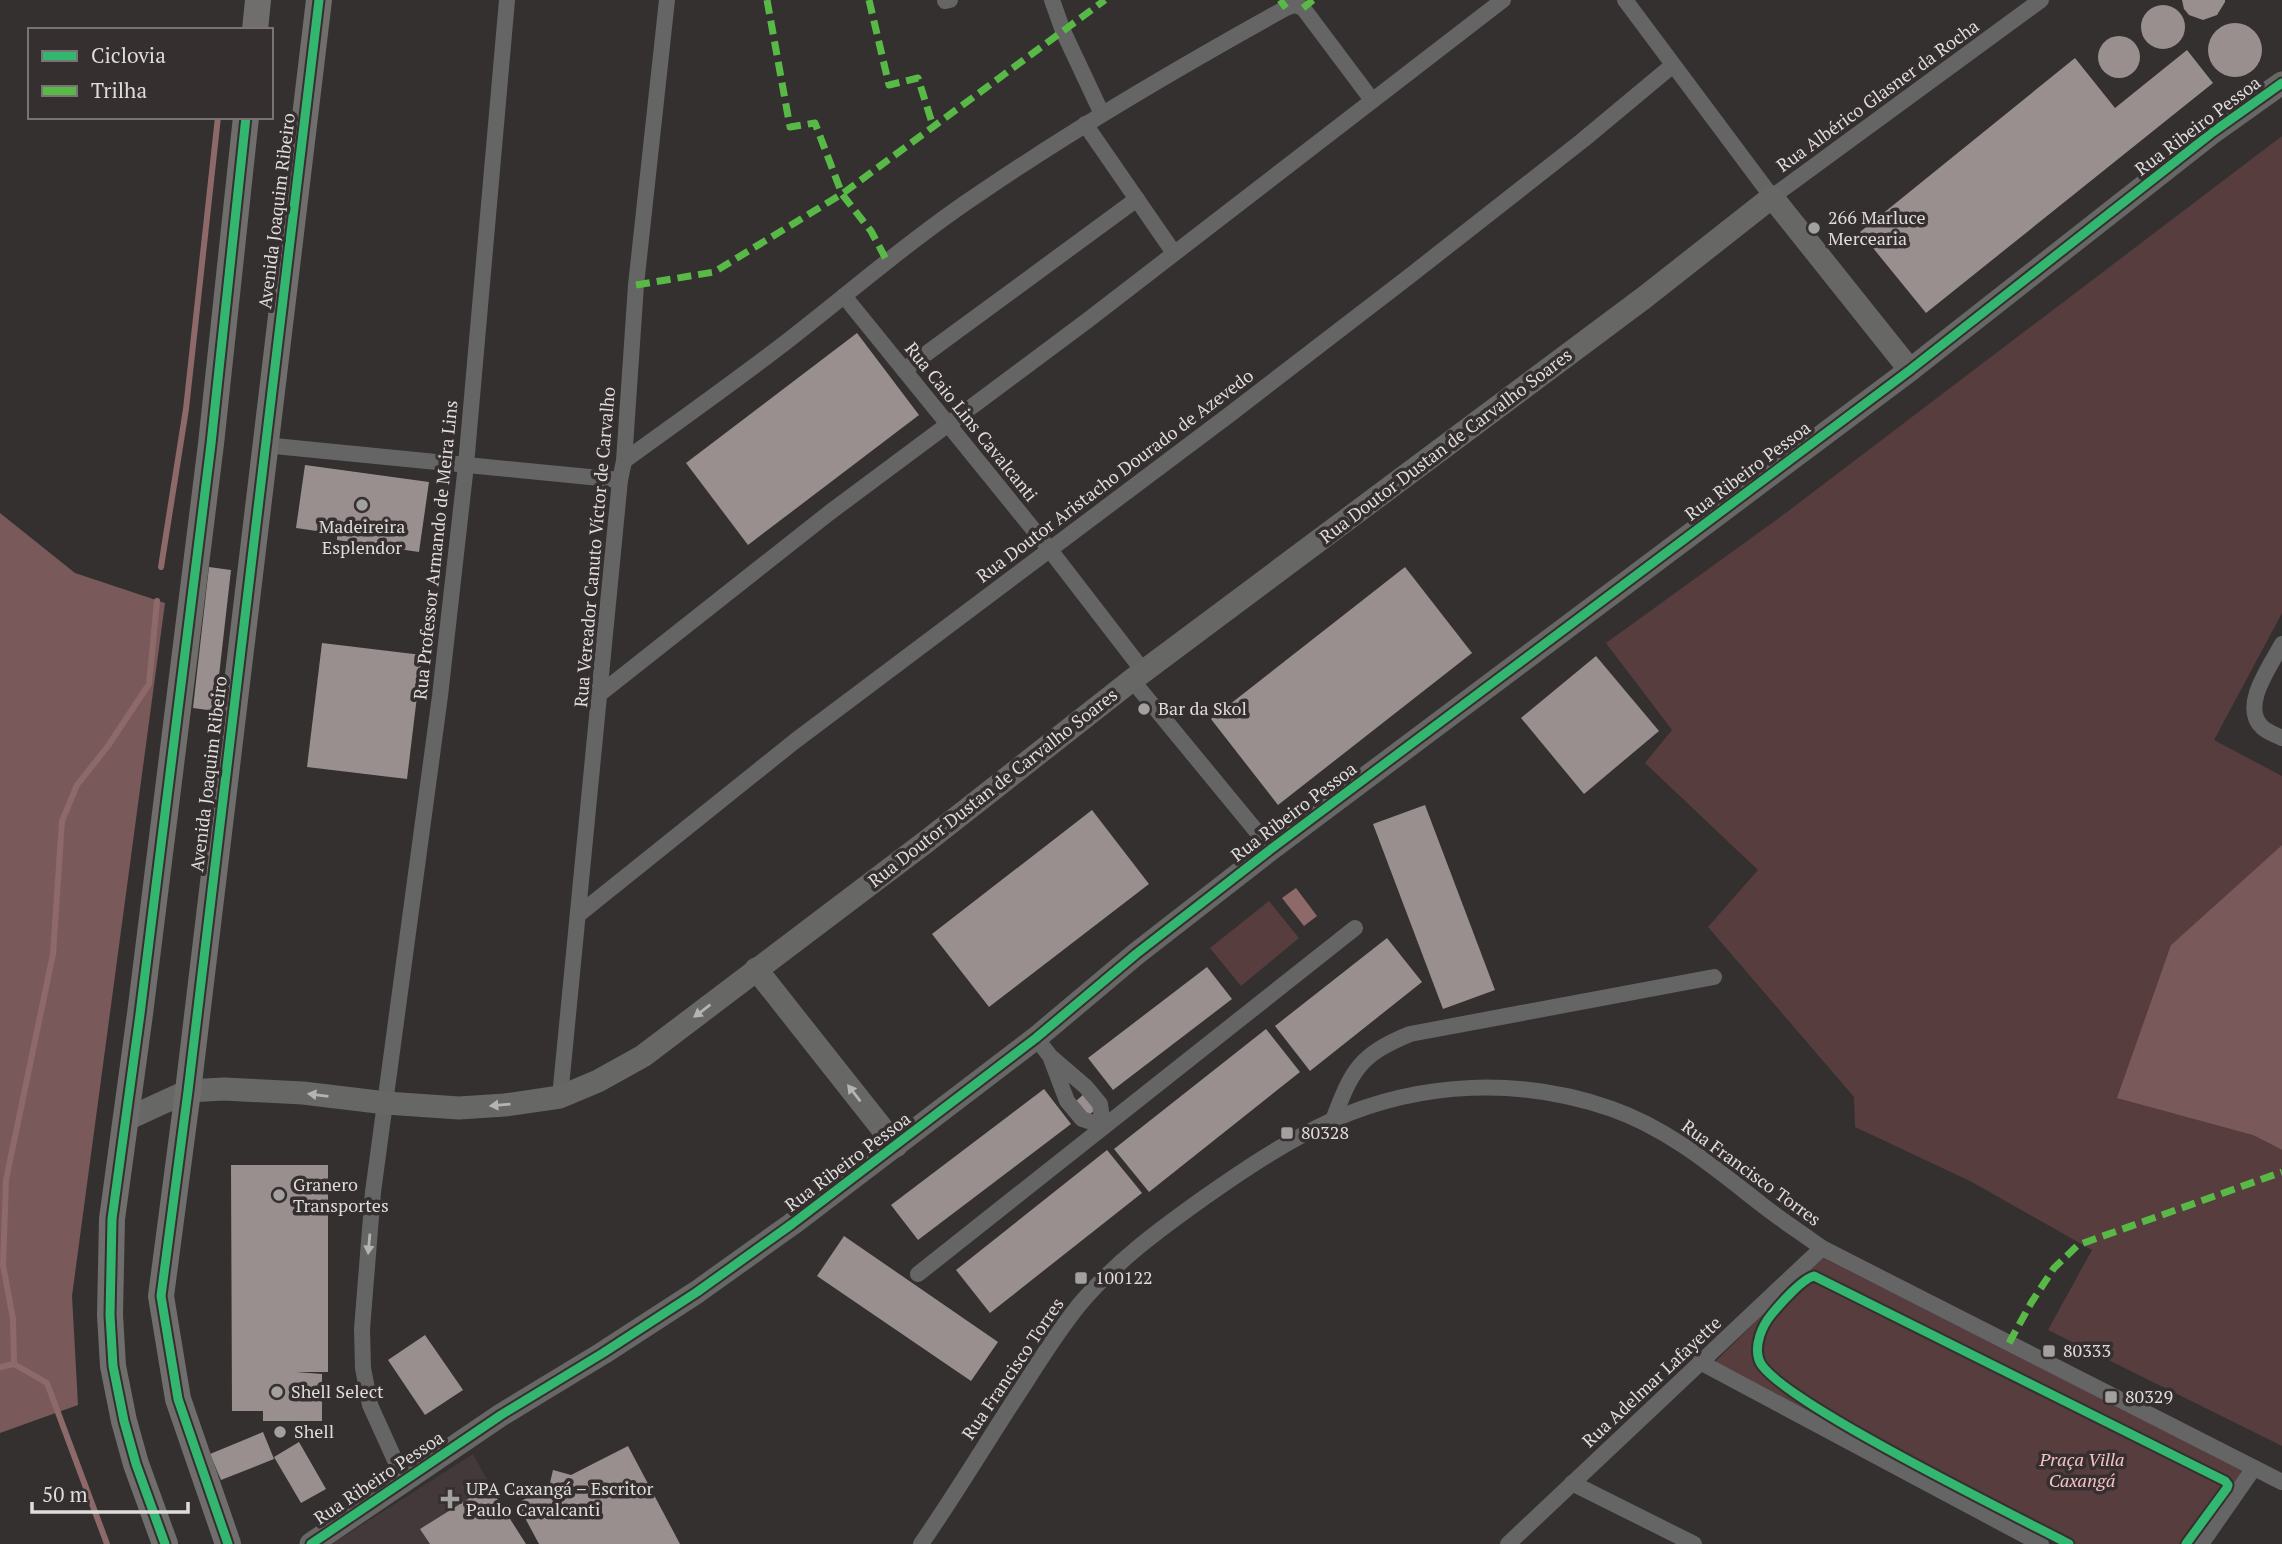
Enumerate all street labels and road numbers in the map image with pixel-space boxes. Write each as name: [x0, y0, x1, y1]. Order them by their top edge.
street label: Rua Albérico Glasner da Rocha: [1771, 14, 1983, 177]
street label: Rua Ribeiro Pessoa: [2130, 70, 2265, 180]
street label: Avenida Joaquim Ribeiro: [252, 112, 300, 310]
street label: Rua Caio Lins Cavalcanti: [900, 337, 1044, 506]
street label: Rua Doutor Dustan de Carvalho Soares: [1314, 342, 1576, 548]
street label: Rua Doutor Aristacho Dourado de Azevedo: [971, 363, 1258, 587]
street label: Rua Vereador Canuto Víctor de Carvalho: [568, 386, 620, 708]
street label: Rua Professor Armando de Meira Lins: [407, 399, 463, 701]
street label: Rua Ribeiro Pessoa: [1680, 415, 1815, 525]
street label: Avenida Joaquim Ribeiro: [184, 675, 232, 873]
street label: Rua Doutor Dustan de Carvalho Soares: [863, 682, 1122, 892]
street label: Rua Ribeiro Pessoa: [1226, 756, 1361, 866]
street label: Rua Ribeiro Pessoa: [780, 1106, 915, 1216]
street label: Rua Francisco Torres: [1677, 1114, 1826, 1231]
street label: Rua Francisco Torres: [956, 1293, 1069, 1444]
street label: Rua Adelmar Lafayette: [1577, 1310, 1726, 1452]
street label: Rua Ribeiro Pessoa: [309, 1425, 448, 1529]

